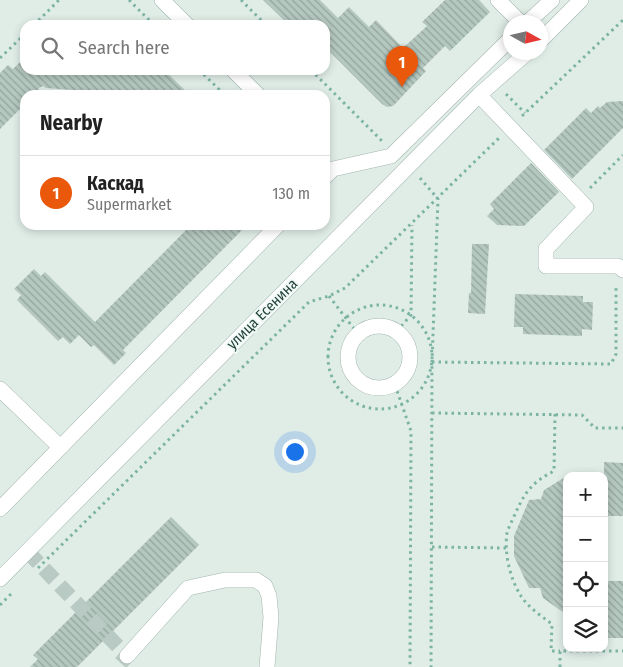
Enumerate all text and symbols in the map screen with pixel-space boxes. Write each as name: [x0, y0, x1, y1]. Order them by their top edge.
north arrow: [503, 15, 548, 60]
search box: [20, 20, 330, 75]
icon: search: [38, 34, 66, 62]
text: Search here: [78, 36, 170, 59]
pin: 1: [386, 46, 418, 87]
text: Nearby: [40, 110, 102, 136]
text: Каскад: [87, 172, 144, 195]
text: 1: [53, 184, 59, 203]
text: 130 m: [272, 184, 310, 203]
text: Supermarket: [87, 195, 171, 214]
street label: улица Есенина: [223, 275, 301, 353]
your location: [282, 439, 308, 465]
map controls: [563, 472, 608, 652]
button: +: [563, 472, 608, 517]
button: −: [563, 517, 608, 562]
button: locate: [563, 562, 608, 607]
button: layers: [563, 607, 608, 652]

